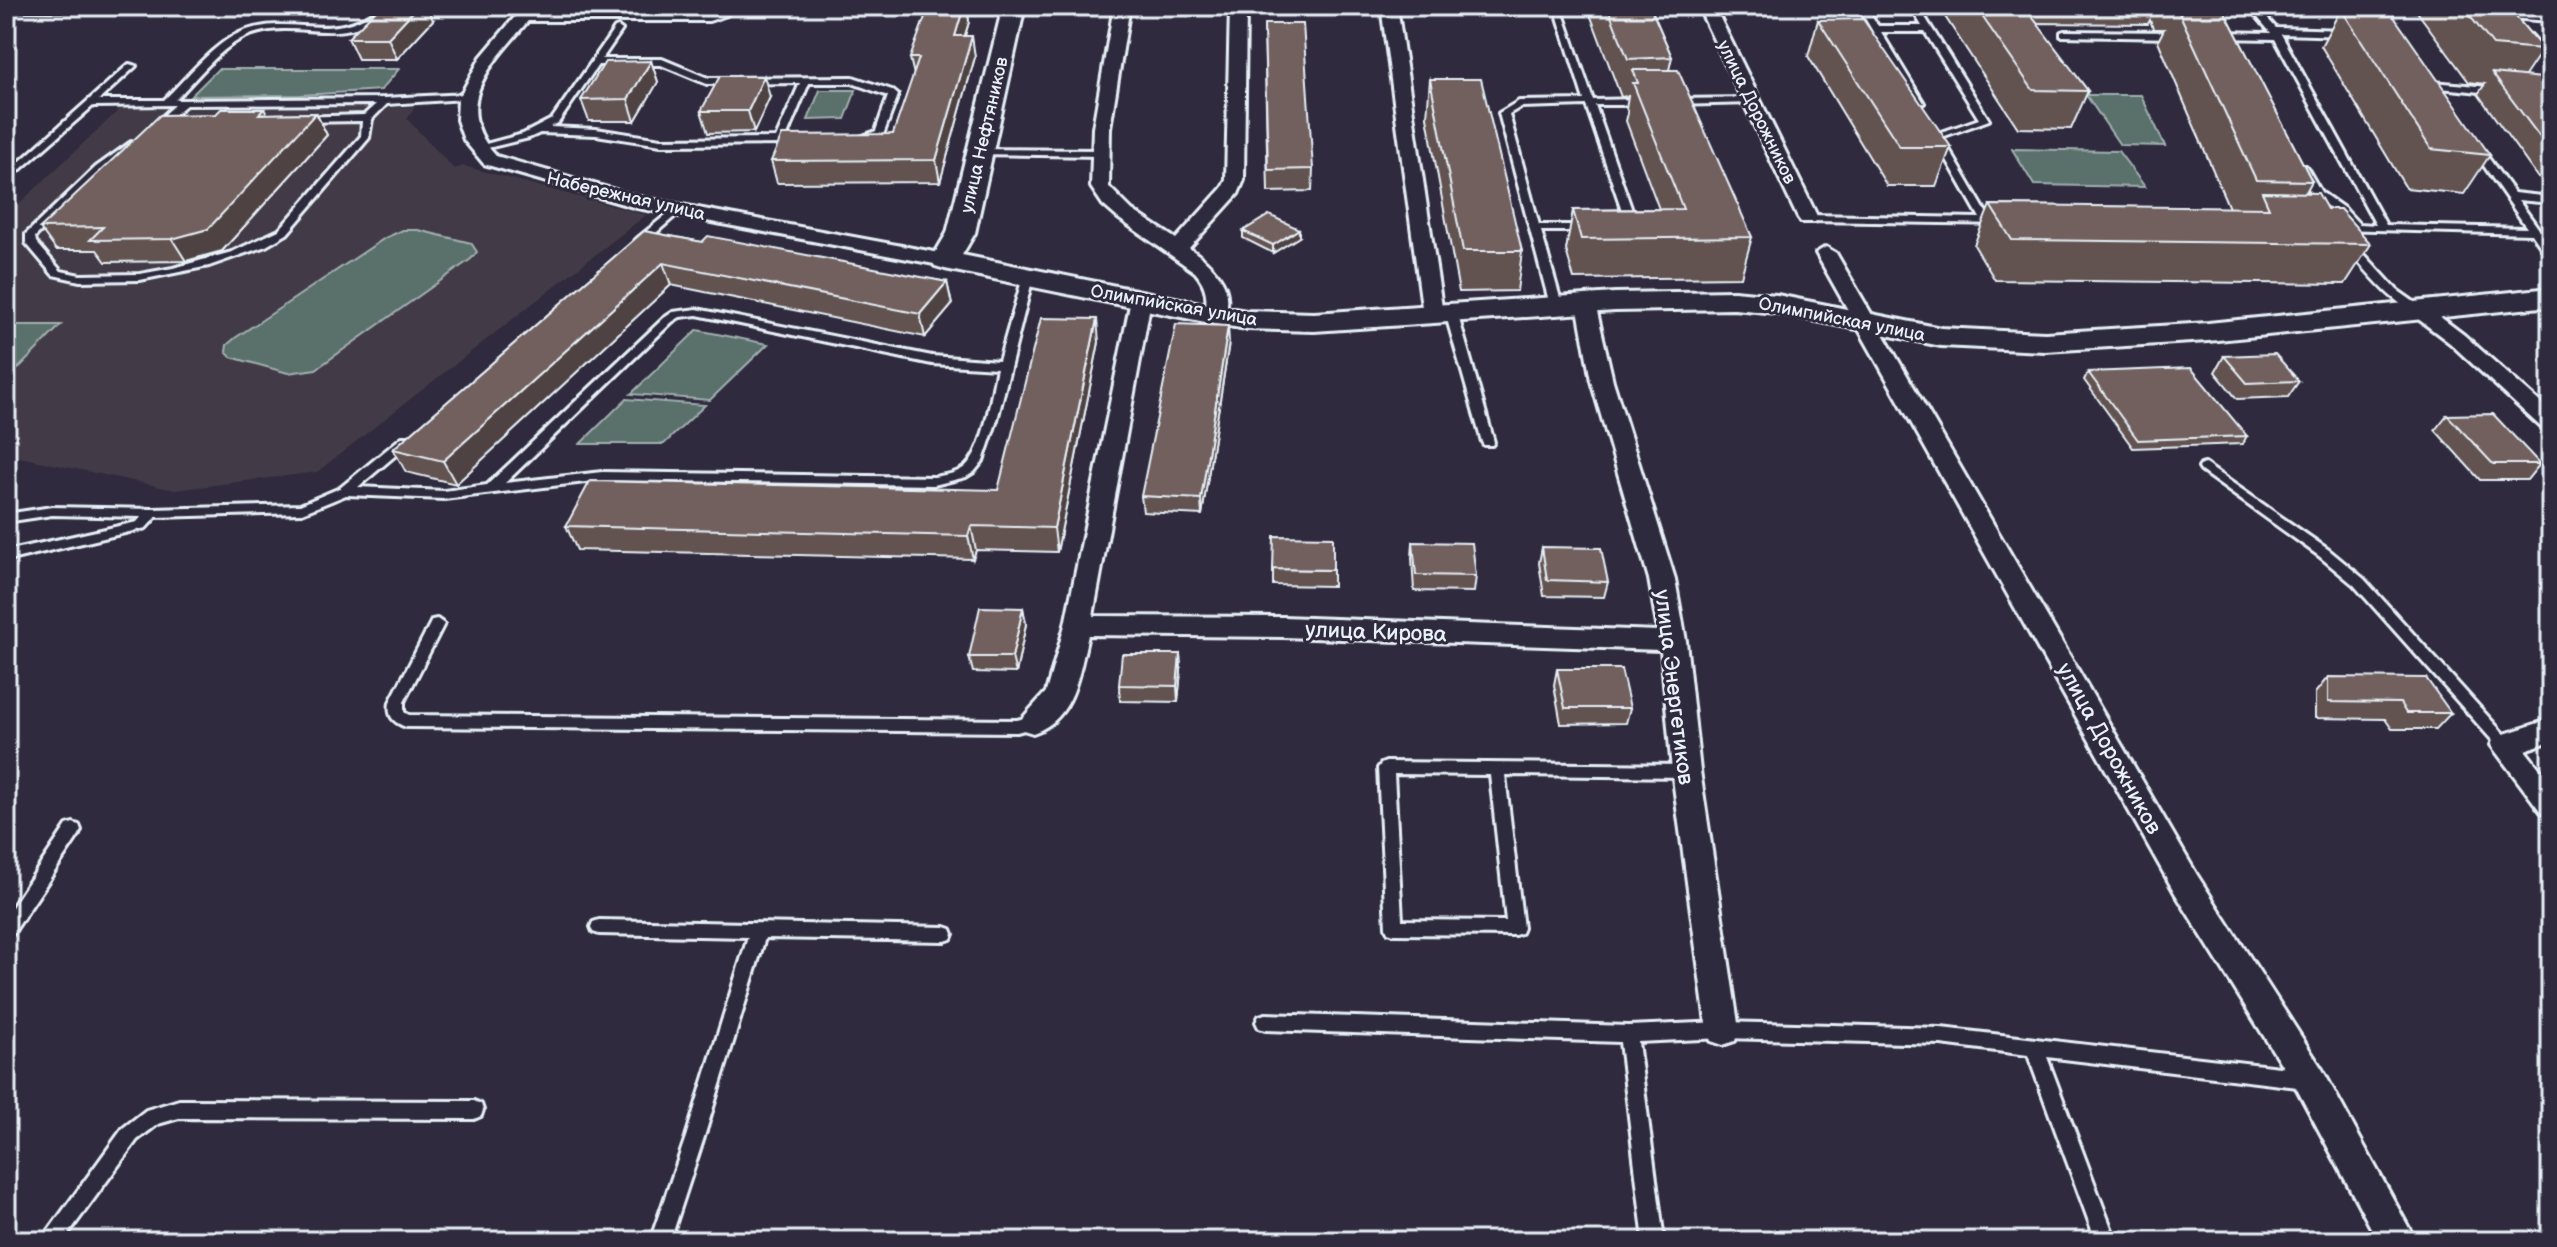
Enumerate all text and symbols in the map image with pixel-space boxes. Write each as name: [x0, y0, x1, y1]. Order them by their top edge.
street label: улица Дорожников: [1713, 37, 1801, 188]
street label: улица Нефтяников: [956, 55, 1013, 215]
street label: Набережная улица: [545, 168, 708, 225]
street label: Олимпийская улица: [1089, 280, 1259, 331]
street label: Олимпийская улица: [1757, 293, 1927, 346]
street label: улица Энергетиков: [1648, 588, 1699, 787]
street label: улица Кирова: [1305, 617, 1447, 648]
street label: улица Дорожников: [2050, 658, 2167, 840]

